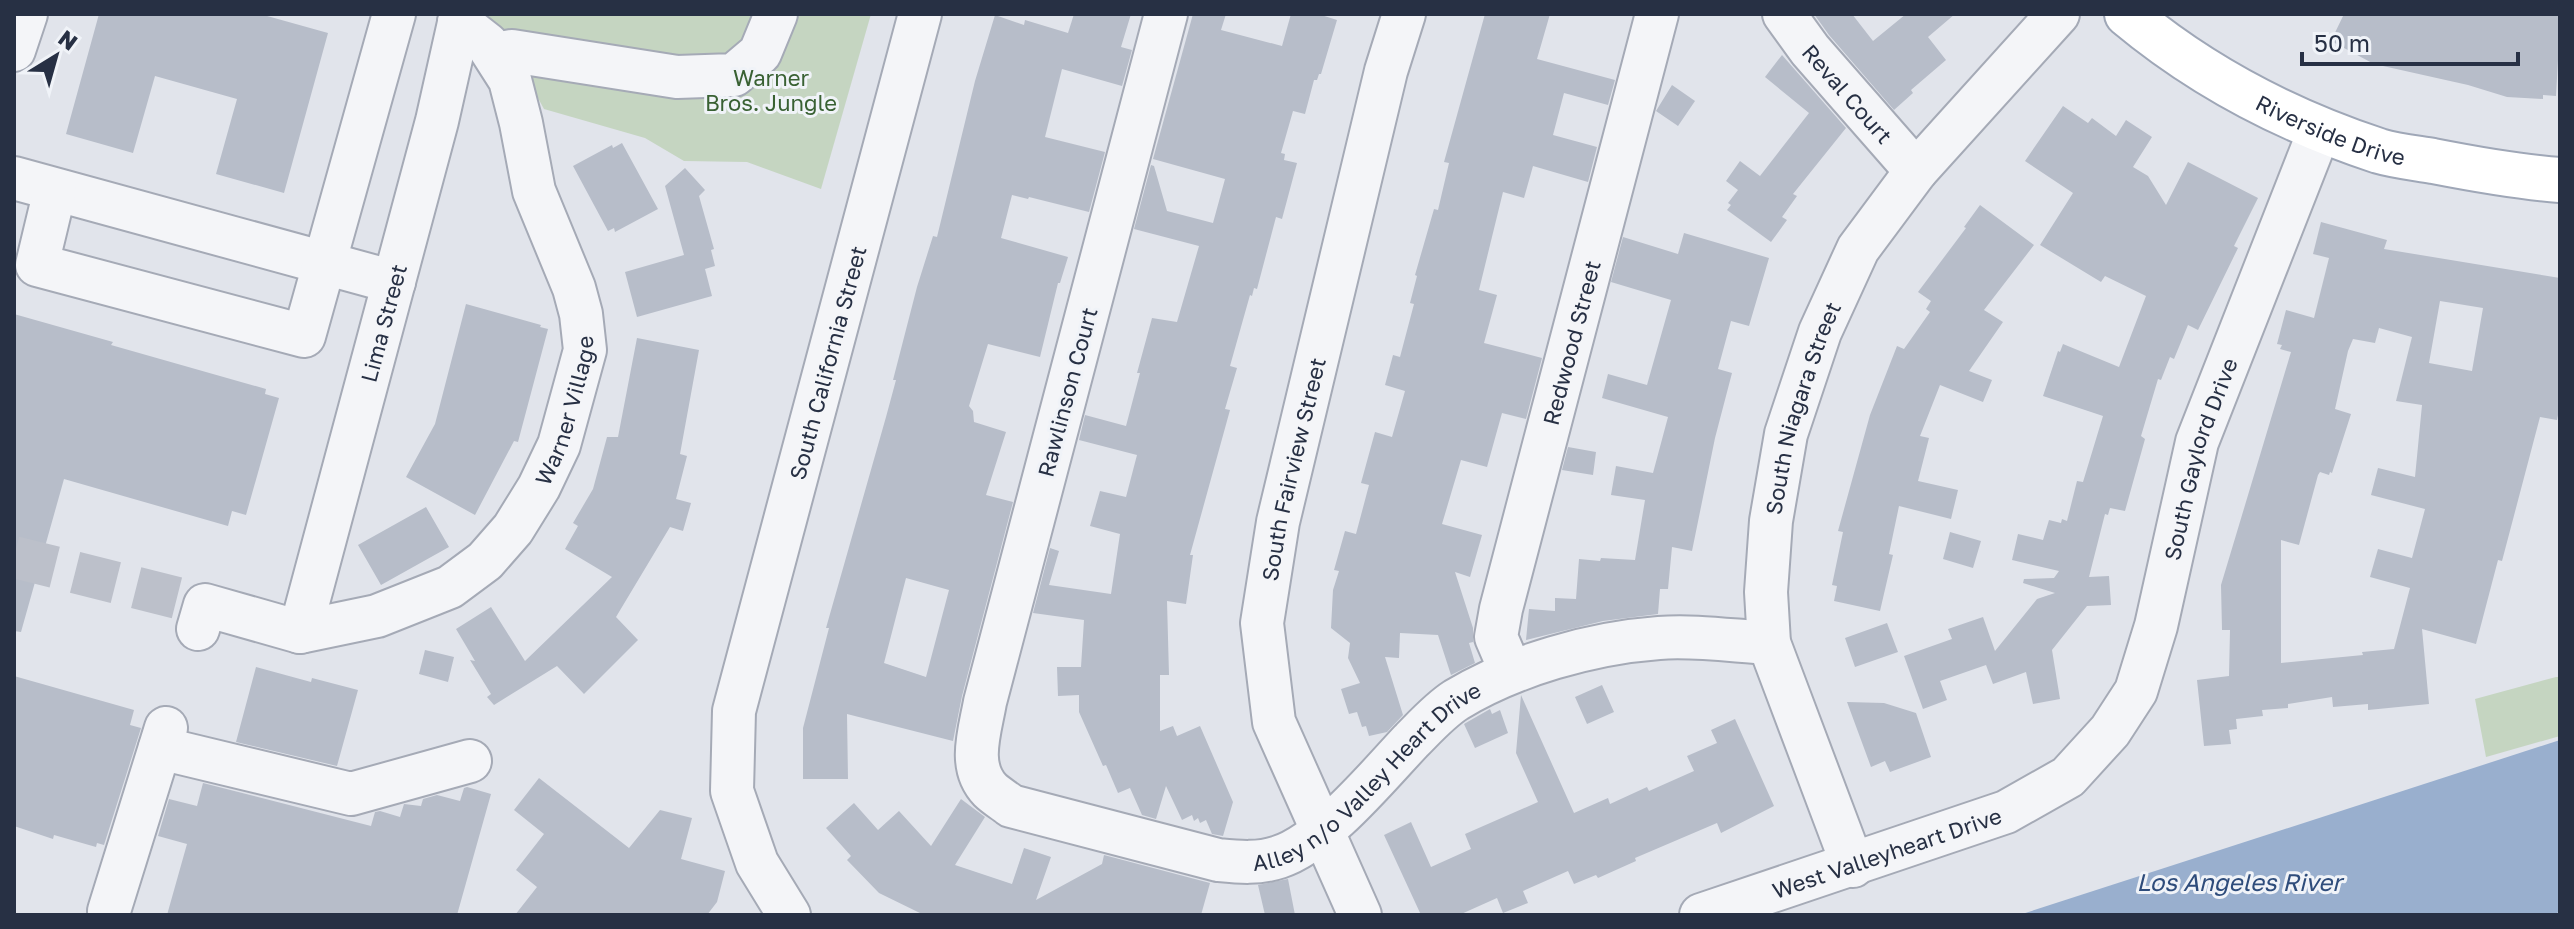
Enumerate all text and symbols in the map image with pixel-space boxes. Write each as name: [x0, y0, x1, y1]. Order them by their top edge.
north arrow: [16, 16, 96, 96]
scale bar: [2302, 16, 2518, 66]
text: N: [54, 24, 83, 55]
text: 50 m: [2314, 28, 2370, 57]
street label: Reval Court: [1797, 38, 1899, 149]
park label: Warner Bros. Jungle: [705, 64, 837, 116]
street label: Riverside Drive: [2252, 88, 2407, 170]
street label: South California Street: [783, 243, 871, 482]
street label: Redwood Street: [1536, 257, 1605, 428]
street label: Lima Street: [354, 261, 412, 385]
street label: South Niagara Street: [1759, 297, 1846, 516]
street label: Rawlinson Court: [1031, 304, 1103, 480]
street label: Warner Village: [529, 334, 598, 489]
street label: South Gaylord Drive: [2158, 354, 2242, 563]
street label: South Fairview Street: [1255, 355, 1330, 583]
street label: Alley n/o Valley Heart Drive: [1251, 676, 1485, 875]
street label: West Valleyheart Drive: [1769, 801, 2005, 903]
water label: Los Angeles River: [2136, 867, 2345, 897]

